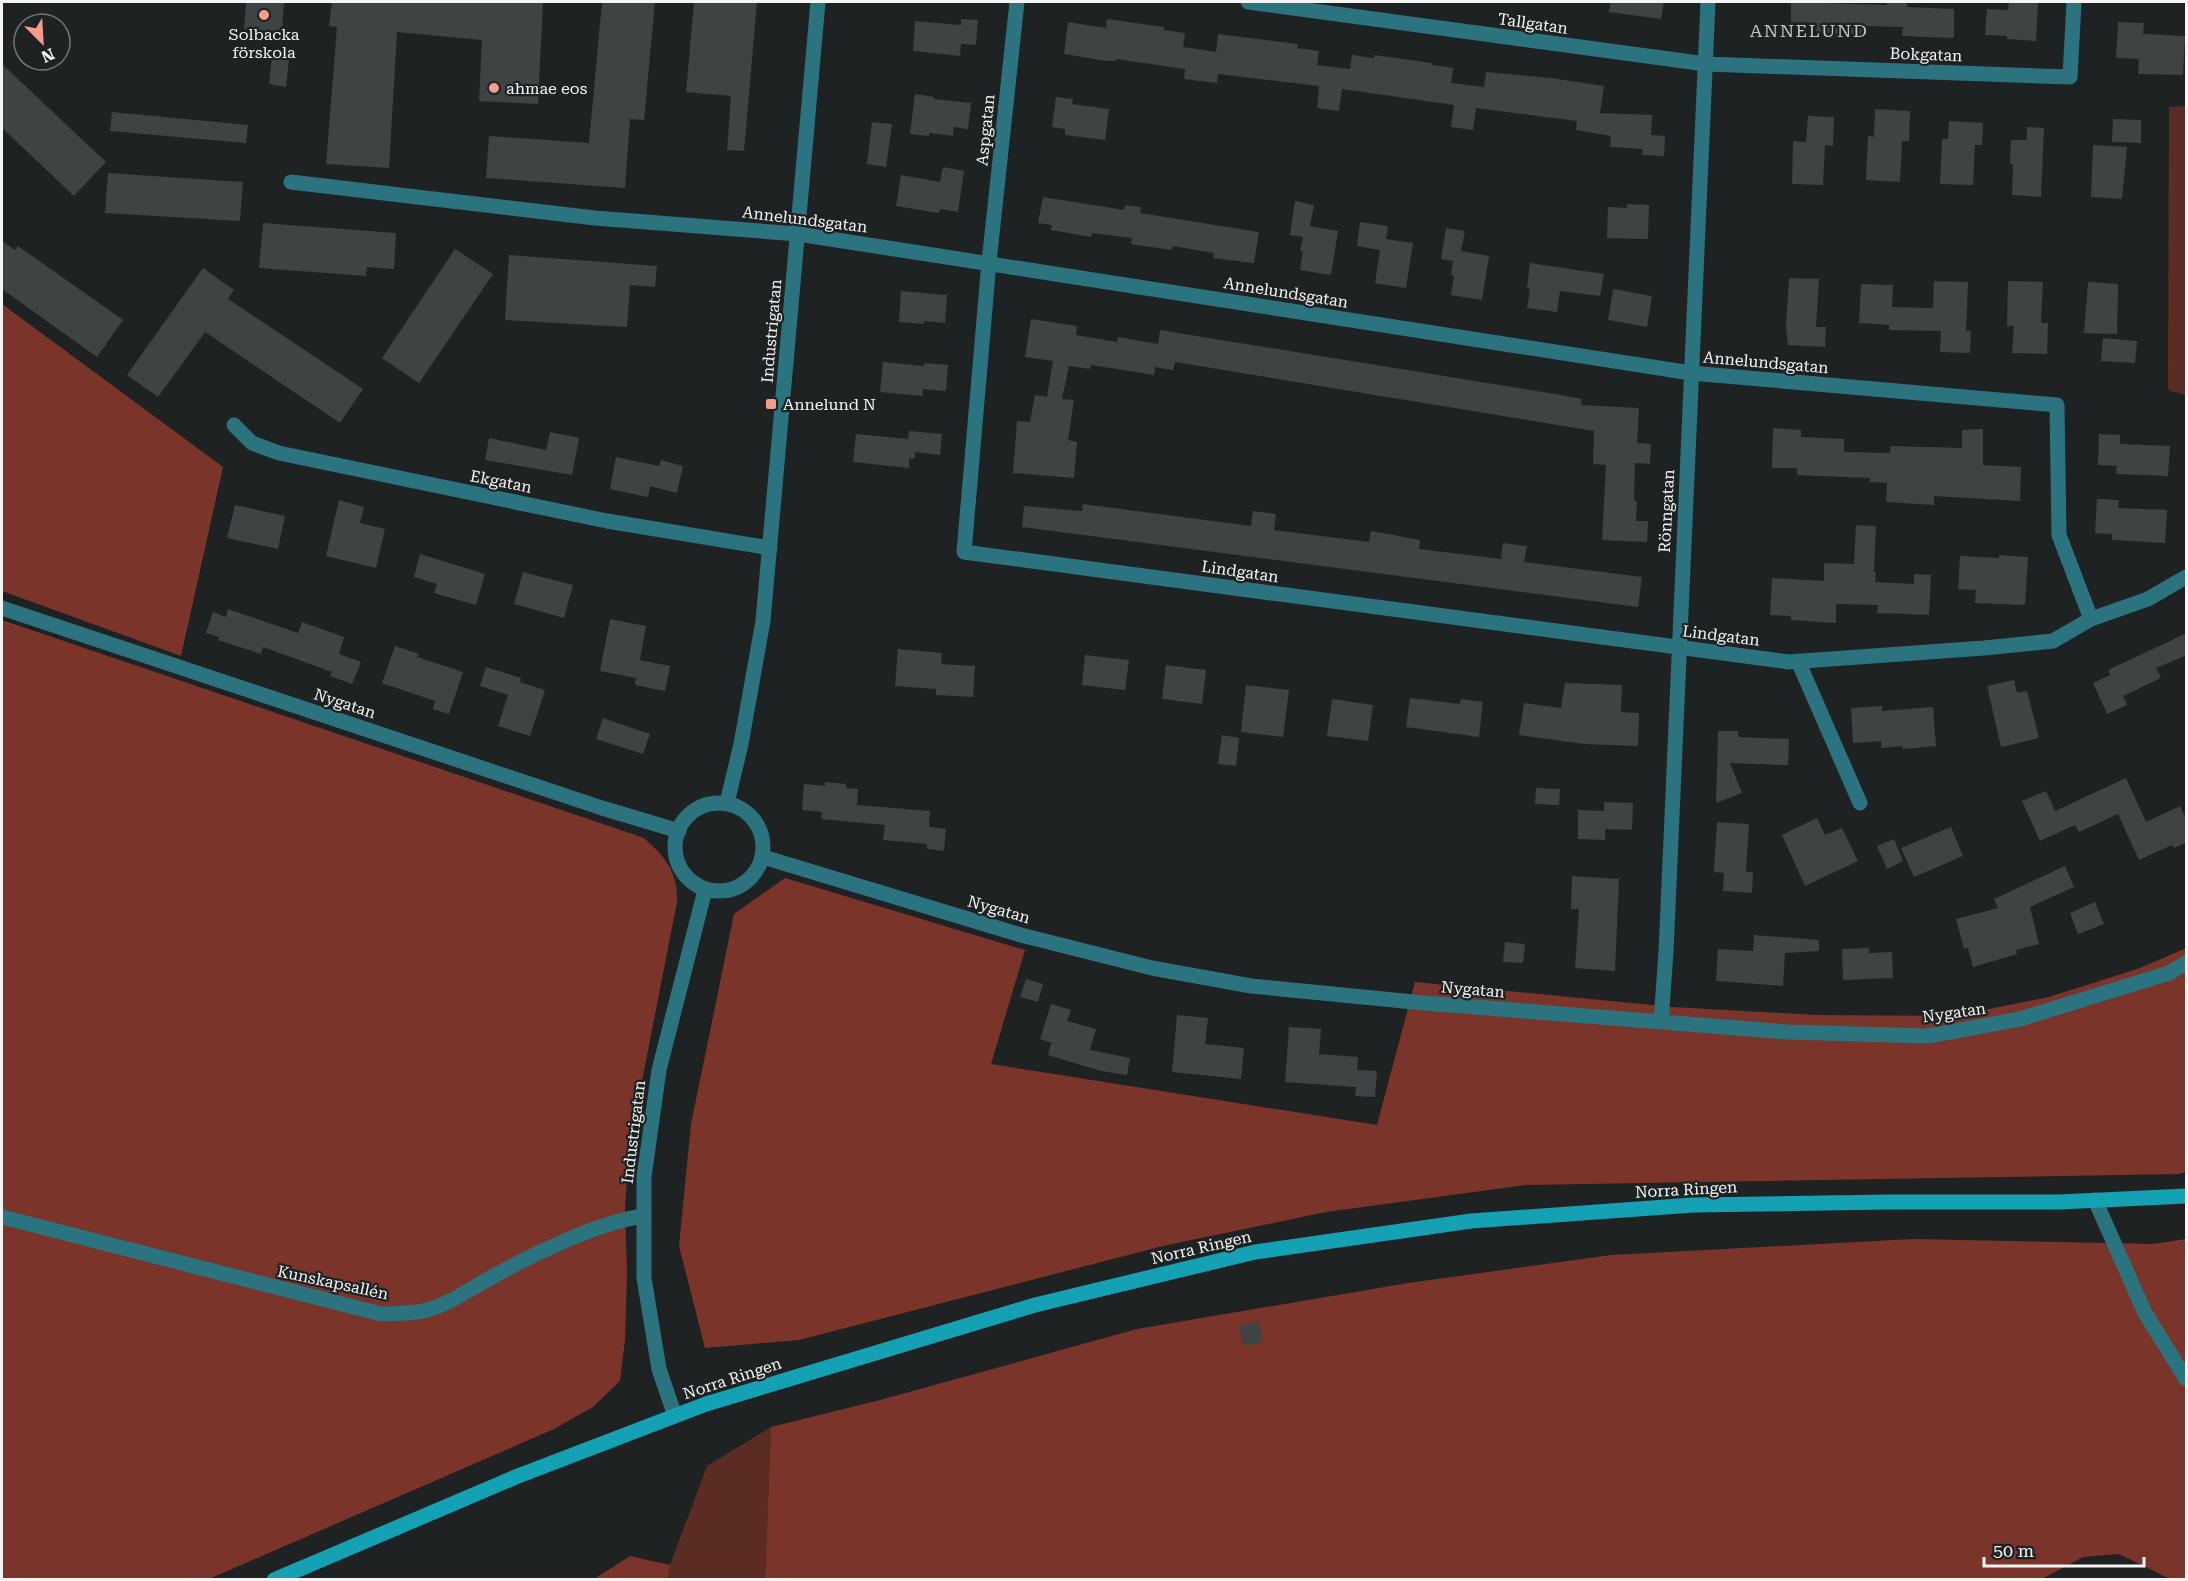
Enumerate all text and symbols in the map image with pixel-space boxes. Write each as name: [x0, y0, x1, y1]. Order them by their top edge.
marker: Solbacka förskola: [257, 8, 271, 22]
street label: Tallgatan: [1497, 9, 1569, 38]
north arrow: [12, 12, 72, 72]
district label: ANNELUND: [1750, 20, 1868, 41]
place label: Solbacka förskola: [229, 25, 300, 62]
text: N: [38, 44, 57, 66]
street label: Bokgatan: [1889, 44, 1963, 65]
place label: ahmae eos: [506, 79, 588, 98]
marker: ahmae eos: [487, 81, 501, 95]
street label: Aspgatan: [972, 94, 999, 167]
street label: Annelundsgatan: [741, 202, 869, 237]
street label: Annelundsgatan: [1222, 273, 1350, 312]
street label: Industrigatan: [757, 278, 785, 384]
street label: Annelundsgatan: [1702, 348, 1829, 377]
place label: Annelund N: [783, 395, 876, 414]
marker: Annelund N: [764, 397, 778, 411]
street label: Ekgatan: [468, 466, 533, 497]
street label: Rönngatan: [1655, 469, 1678, 553]
street label: Lindgatan: [1200, 557, 1280, 586]
street label: Lindgatan: [1681, 621, 1761, 650]
street label: Nygatan: [311, 685, 378, 722]
street label: Nygatan: [965, 892, 1032, 927]
street label: Nygatan: [1440, 977, 1506, 1002]
street label: Nygatan: [1921, 999, 1987, 1026]
street label: Industrigatan: [618, 1079, 649, 1185]
street label: Norra Ringen: [1634, 1177, 1738, 1202]
street label: Norra Ringen: [1149, 1227, 1253, 1268]
street label: Kunskapsallén: [276, 1261, 390, 1304]
street label: Norra Ringen: [680, 1354, 784, 1403]
scale bar: [1984, 1530, 2144, 1568]
text: 50 m: [1993, 1540, 2034, 1561]

